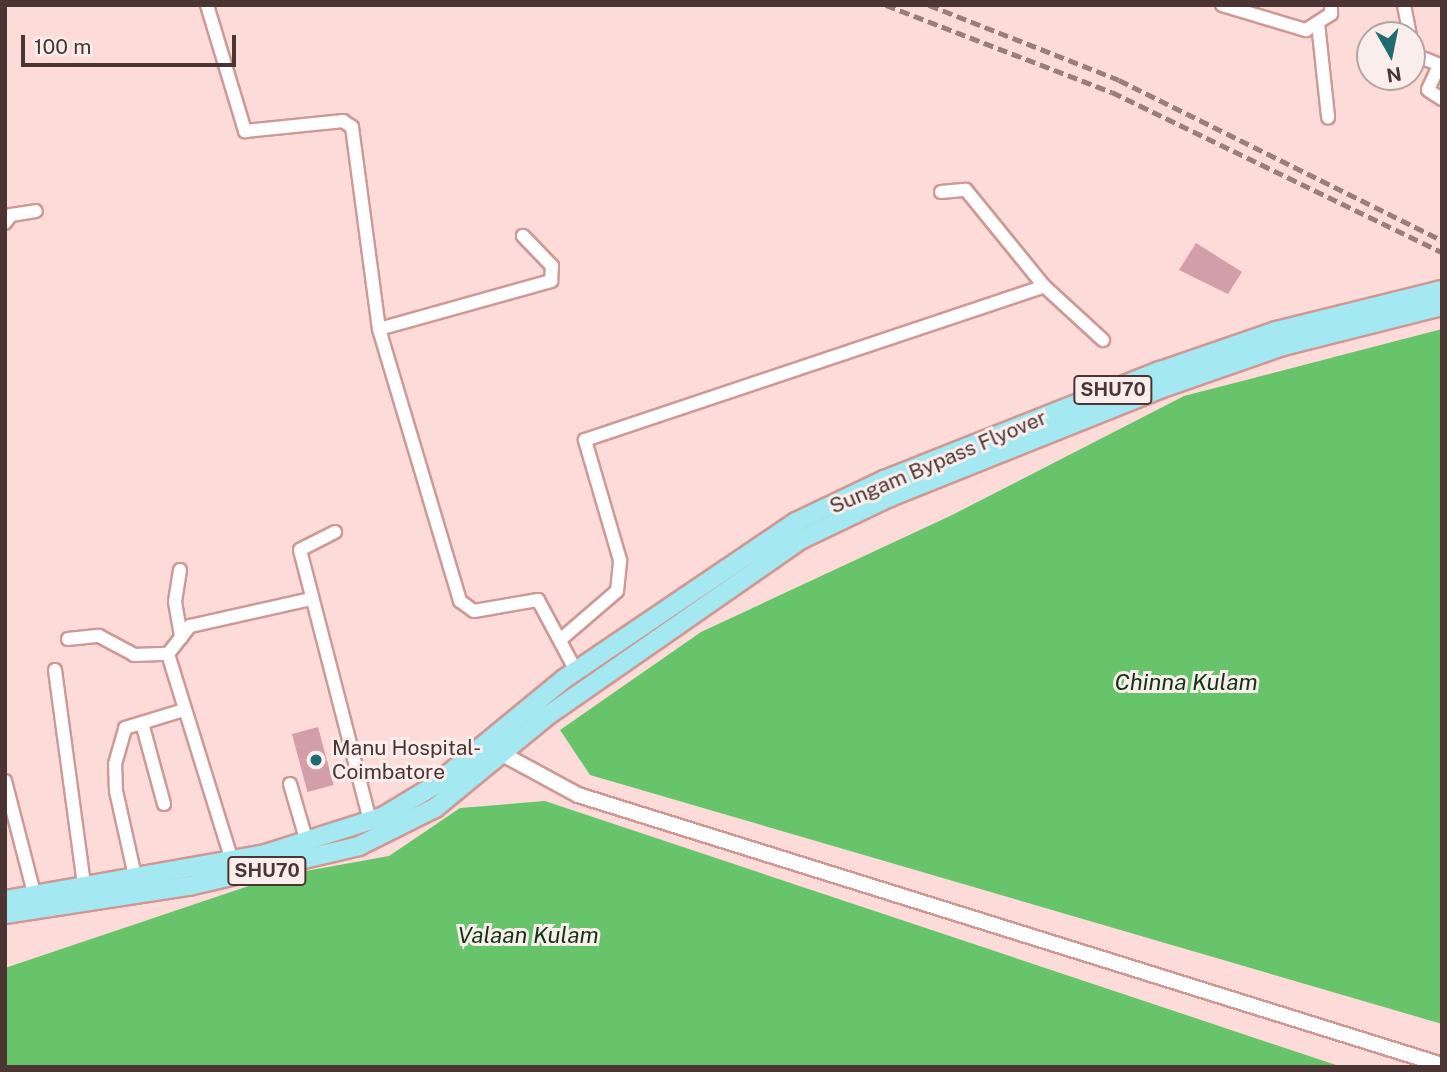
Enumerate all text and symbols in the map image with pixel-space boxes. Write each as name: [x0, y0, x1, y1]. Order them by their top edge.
scale bar: [24, 21, 240, 65]
north arrow: [1356, 21, 1426, 91]
text: 100 m: [34, 34, 91, 59]
text: N: [1385, 63, 1403, 87]
road number: SHU70: [1073, 374, 1153, 406]
street label: Sungam Bypass Flyover: [826, 405, 1050, 519]
water label: Chinna Kulam: [1114, 668, 1258, 696]
place label: Manu Hospital- Coimbatore: [332, 735, 481, 785]
marker: Manu Hospital- Coimbatore: [306, 750, 326, 770]
road number: SHU70: [227, 856, 307, 886]
water label: Valaan Kulam: [458, 921, 598, 949]

